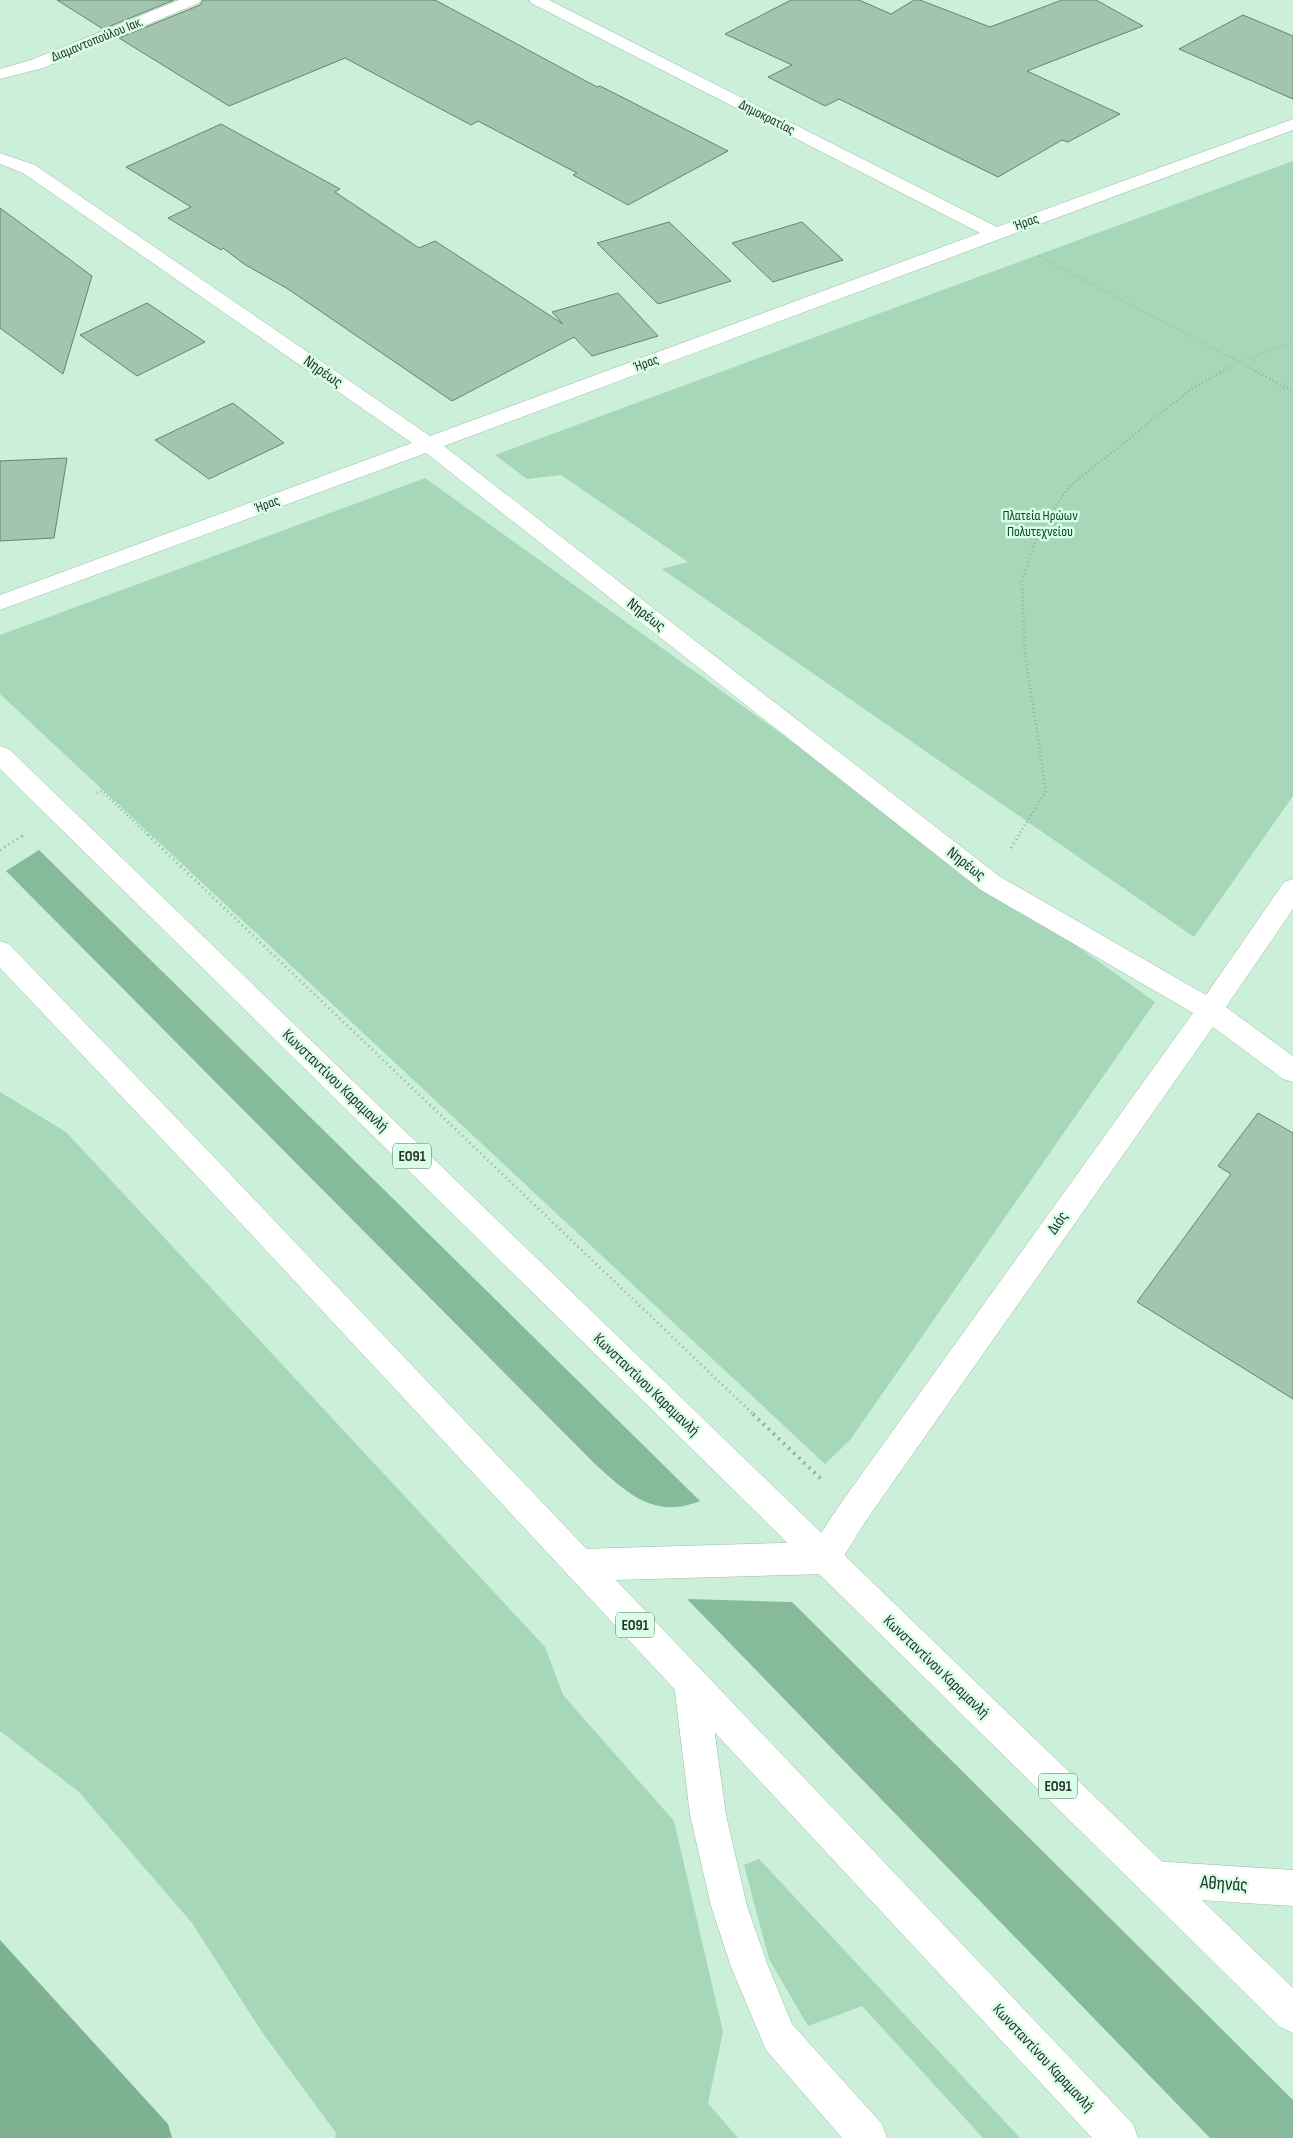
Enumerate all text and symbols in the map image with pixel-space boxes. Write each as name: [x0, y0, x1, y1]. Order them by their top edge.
street label: Διαμαντοπούλου Ιακ.: [49, 13, 145, 65]
street label: Δημοκρατίας: [736, 96, 798, 138]
street label: Ήρας: [1010, 210, 1041, 235]
street label: Ήρας: [630, 351, 661, 376]
street label: Νηρέως: [300, 352, 346, 392]
street label: Ήρας: [251, 492, 282, 517]
park label: Πλατεία Ηρώων Πολυτεχνείου: [1002, 507, 1078, 540]
street label: Νηρέως: [623, 594, 669, 636]
street label: Νηρέως: [943, 843, 989, 885]
street label: Κωνσταντίνου Καραμανλή: [278, 1025, 392, 1137]
road number: ΕΟ91: [393, 1144, 431, 1168]
street label: Διός: [1043, 1208, 1073, 1238]
street label: Κωνσταντίνου Καραμανλή: [589, 1329, 703, 1441]
street label: Κωνσταντίνου Καραμανλή: [879, 1611, 993, 1723]
road number: ΕΟ91: [616, 1612, 654, 1638]
road number: ΕΟ91: [1039, 1774, 1077, 1798]
street label: Αθηνάς: [1199, 1871, 1249, 1897]
street label: Κωνσταντίνου Καραμανλή: [988, 2000, 1098, 2116]

